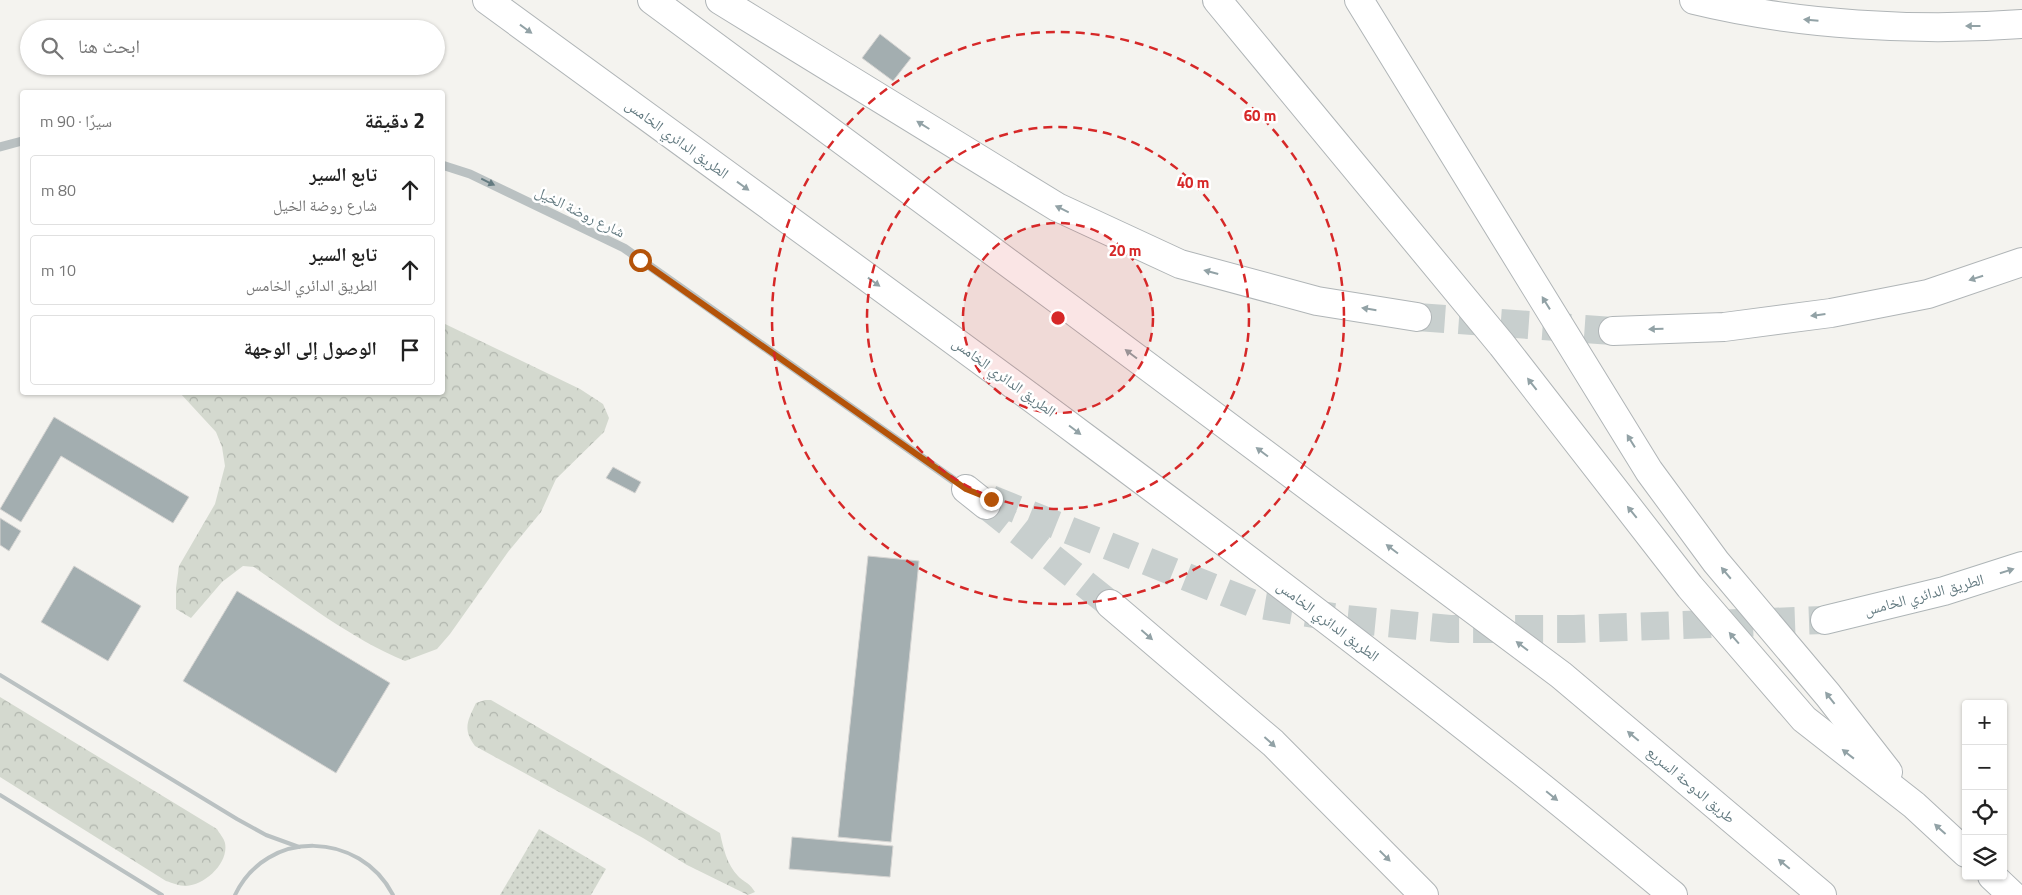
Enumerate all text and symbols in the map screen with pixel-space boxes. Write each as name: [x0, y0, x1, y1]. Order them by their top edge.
one-way arrow: [1803, 15, 1819, 23]
search box: [20, 20, 445, 75]
one-way arrow: [1965, 22, 1981, 30]
one-way arrow: [519, 24, 533, 34]
text: ابحث هنا: [78, 31, 140, 60]
icon: search: [38, 34, 66, 62]
street label: الطريق الدائري الخامس: [620, 93, 734, 185]
text: 2 دقيقة: [365, 104, 425, 136]
text: 60 m: [1244, 104, 1276, 127]
text: سيرًا · 90 m: [40, 109, 112, 133]
one-way arrow: [916, 120, 930, 130]
text: تابع السير: [309, 159, 377, 188]
text: 40 m: [1177, 171, 1209, 194]
icon: ahead: [396, 176, 424, 204]
text: 80 m: [41, 178, 76, 202]
one-way arrow: [481, 179, 495, 187]
street label: شارع روضة الخيل: [531, 180, 629, 243]
one-way arrow: [736, 181, 750, 191]
text: شارع روضة الخيل: [273, 193, 377, 217]
one-way arrow: [1055, 205, 1069, 213]
text: تابع السير: [309, 239, 377, 268]
text: 20 m: [1109, 239, 1141, 262]
route start: [629, 249, 652, 272]
icon: ahead: [396, 256, 424, 284]
text: 10 m: [41, 258, 76, 282]
one-way arrow: [1204, 268, 1219, 276]
text: الطريق الدائري الخامس: [246, 273, 377, 297]
one-way arrow: [1968, 275, 1983, 283]
one-way arrow: [867, 277, 881, 287]
one-way arrow: [1541, 296, 1550, 310]
one-way arrow: [1361, 305, 1377, 313]
centre of rings: [1049, 309, 1067, 327]
one-way arrow: [1810, 311, 1826, 319]
one-way arrow: [1648, 326, 1664, 334]
street label: الطريق الدائري الخامس: [947, 331, 1061, 423]
text: الوصول إلى الوجهة: [244, 333, 377, 362]
icon: arrive: [396, 336, 424, 364]
one-way arrow: [1125, 349, 1138, 360]
one-way arrow: [1527, 377, 1537, 391]
one-way arrow: [1068, 425, 1082, 435]
one-way arrow: [1626, 435, 1635, 448]
one-way arrow: [1256, 446, 1269, 457]
route end: [980, 488, 1003, 511]
one-way arrow: [1626, 506, 1637, 519]
one-way arrow: [1385, 544, 1399, 554]
one-way arrow: [2000, 566, 2015, 574]
one-way arrow: [1720, 567, 1731, 580]
street label: الطريق الدائري الخامس: [1861, 567, 1987, 622]
street label: الطريق الدائري الخامس: [1272, 574, 1384, 667]
one-way arrow: [1141, 630, 1154, 641]
one-way arrow: [1729, 632, 1740, 645]
one-way arrow: [1515, 641, 1529, 651]
one-way arrow: [1825, 691, 1836, 704]
map controls: [1962, 700, 2007, 880]
button: +: [1962, 700, 2007, 745]
one-way arrow: [1627, 731, 1640, 742]
one-way arrow: [1264, 736, 1276, 748]
street label: طريق الدوحة السريع: [1642, 741, 1741, 829]
button: −: [1962, 745, 2007, 790]
one-way arrow: [1842, 748, 1855, 759]
one-way arrow: [1545, 790, 1558, 801]
button: locate: [1962, 790, 2007, 835]
one-way arrow: [1934, 823, 1946, 835]
button: layers: [1962, 835, 2007, 880]
one-way arrow: [1379, 850, 1391, 862]
one-way arrow: [1778, 858, 1791, 869]

